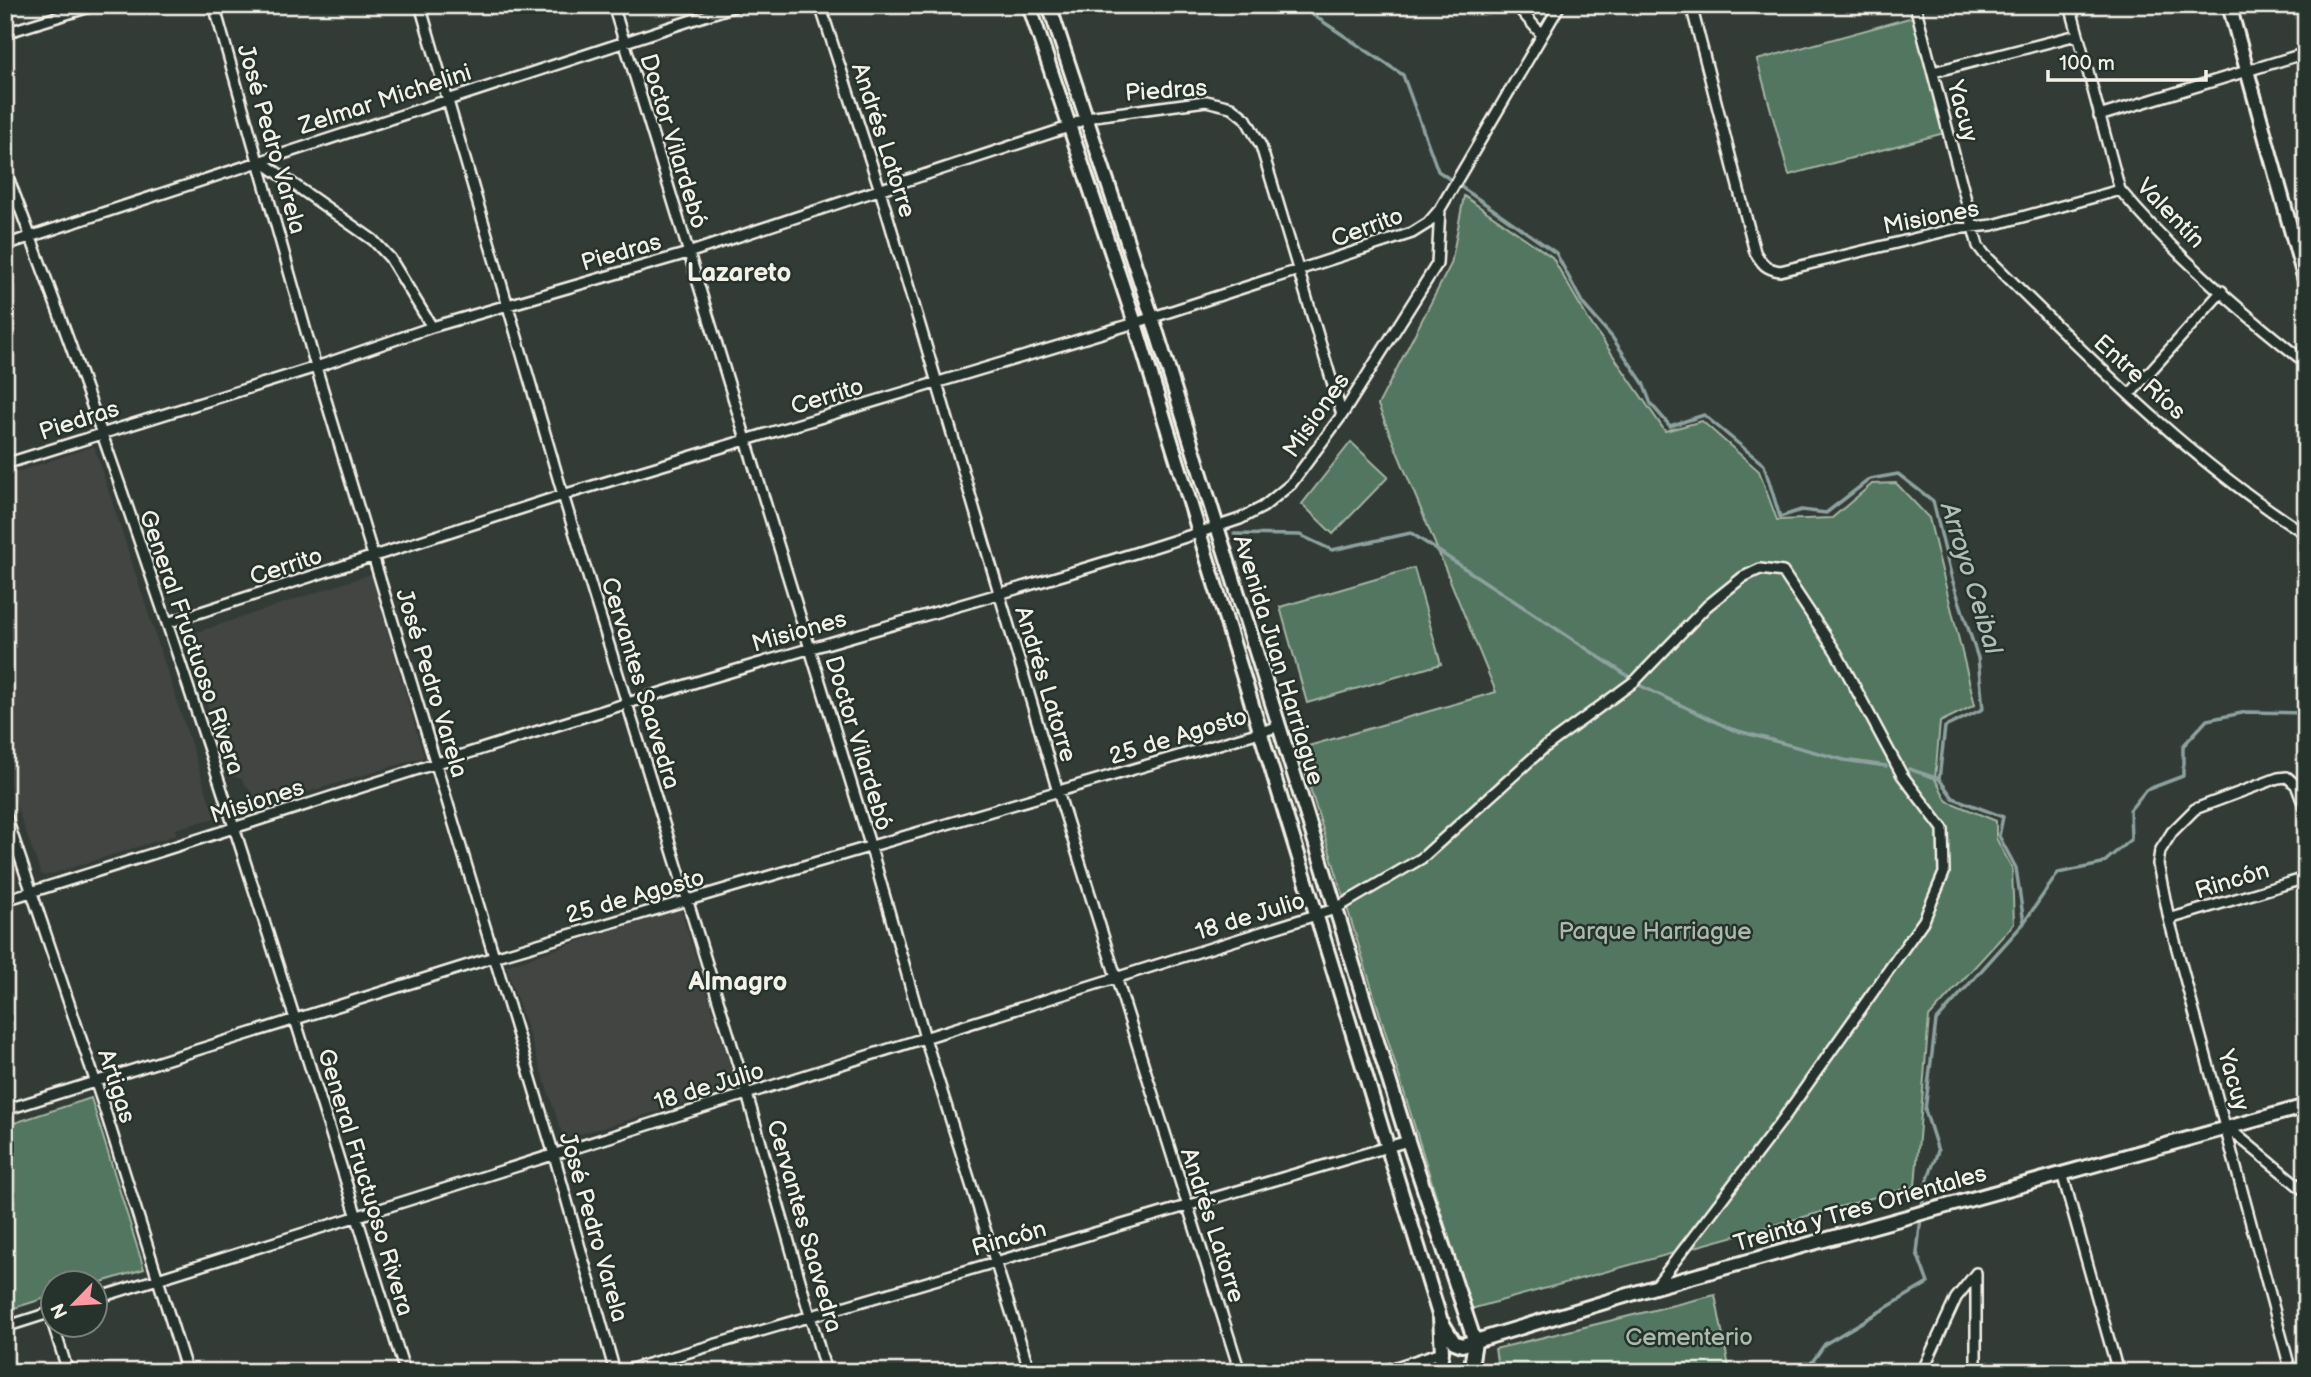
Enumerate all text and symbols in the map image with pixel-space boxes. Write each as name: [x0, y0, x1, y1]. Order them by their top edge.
scale bar: [2048, 38, 2206, 82]
street label: José Pedro Varela: [231, 41, 312, 237]
street label: Doctor Vilardebó: [633, 50, 714, 232]
text: 100 m: [2059, 51, 2115, 76]
street label: Zelmar Michelini: [294, 58, 475, 141]
street label: Andrés Latorre: [845, 59, 922, 221]
street label: Piedras: [1124, 73, 1208, 108]
street label: Yacuy: [1940, 76, 1985, 145]
street label: Valentín: [2130, 172, 2211, 254]
street label: Misiones: [1881, 194, 1982, 241]
street label: Cerrito: [1327, 201, 1407, 254]
street label: Piedras: [578, 227, 665, 278]
district label: Lazareto: [687, 258, 791, 289]
street label: Entre Ríos: [2088, 328, 2192, 426]
street label: Misiones: [1277, 367, 1356, 463]
street label: Cerrito: [787, 372, 867, 421]
street label: Piedras: [36, 394, 123, 447]
water label: Arroyo Ceibal: [1932, 497, 2009, 659]
street label: General Fructuoso Rivera: [133, 506, 250, 778]
street label: Avenida Juan Harriague: [1227, 532, 1330, 789]
street label: Cerrito: [246, 541, 326, 592]
street label: Cervantes Saavedra: [595, 574, 687, 792]
street label: José Pedro Varela: [389, 585, 474, 781]
street label: Andrés Latorre: [1008, 603, 1083, 765]
street label: Misiones: [748, 604, 850, 659]
street label: Doctor Vilardebó: [818, 652, 899, 834]
street label: 25 de Agosto: [1106, 702, 1251, 771]
street label: Misiones: [206, 773, 308, 830]
street label: Rincón: [2191, 855, 2273, 905]
street label: 25 de Agosto: [563, 863, 708, 930]
street label: 18 de Julio: [1192, 886, 1309, 947]
park label: Parque Harriague: [1558, 917, 1752, 946]
district label: Almagro: [688, 967, 787, 998]
street label: General Fructuoso Rivera: [311, 1045, 420, 1319]
street label: Yacuy: [2211, 1045, 2256, 1114]
street label: Artigas: [91, 1046, 142, 1127]
street label: 18 de Julio: [651, 1056, 768, 1117]
street label: Cervantes Saavedra: [760, 1116, 849, 1336]
street label: José Pedro Varela: [553, 1129, 634, 1325]
street label: Andrés Latorre: [1174, 1144, 1251, 1306]
street label: Treinta y Tres Orientales: [1730, 1158, 1990, 1258]
street label: Rincón: [969, 1214, 1050, 1263]
north arrow: [38, 1268, 108, 1338]
text: N: [47, 1299, 73, 1322]
park label: Cementerio: [1625, 1323, 1753, 1352]

